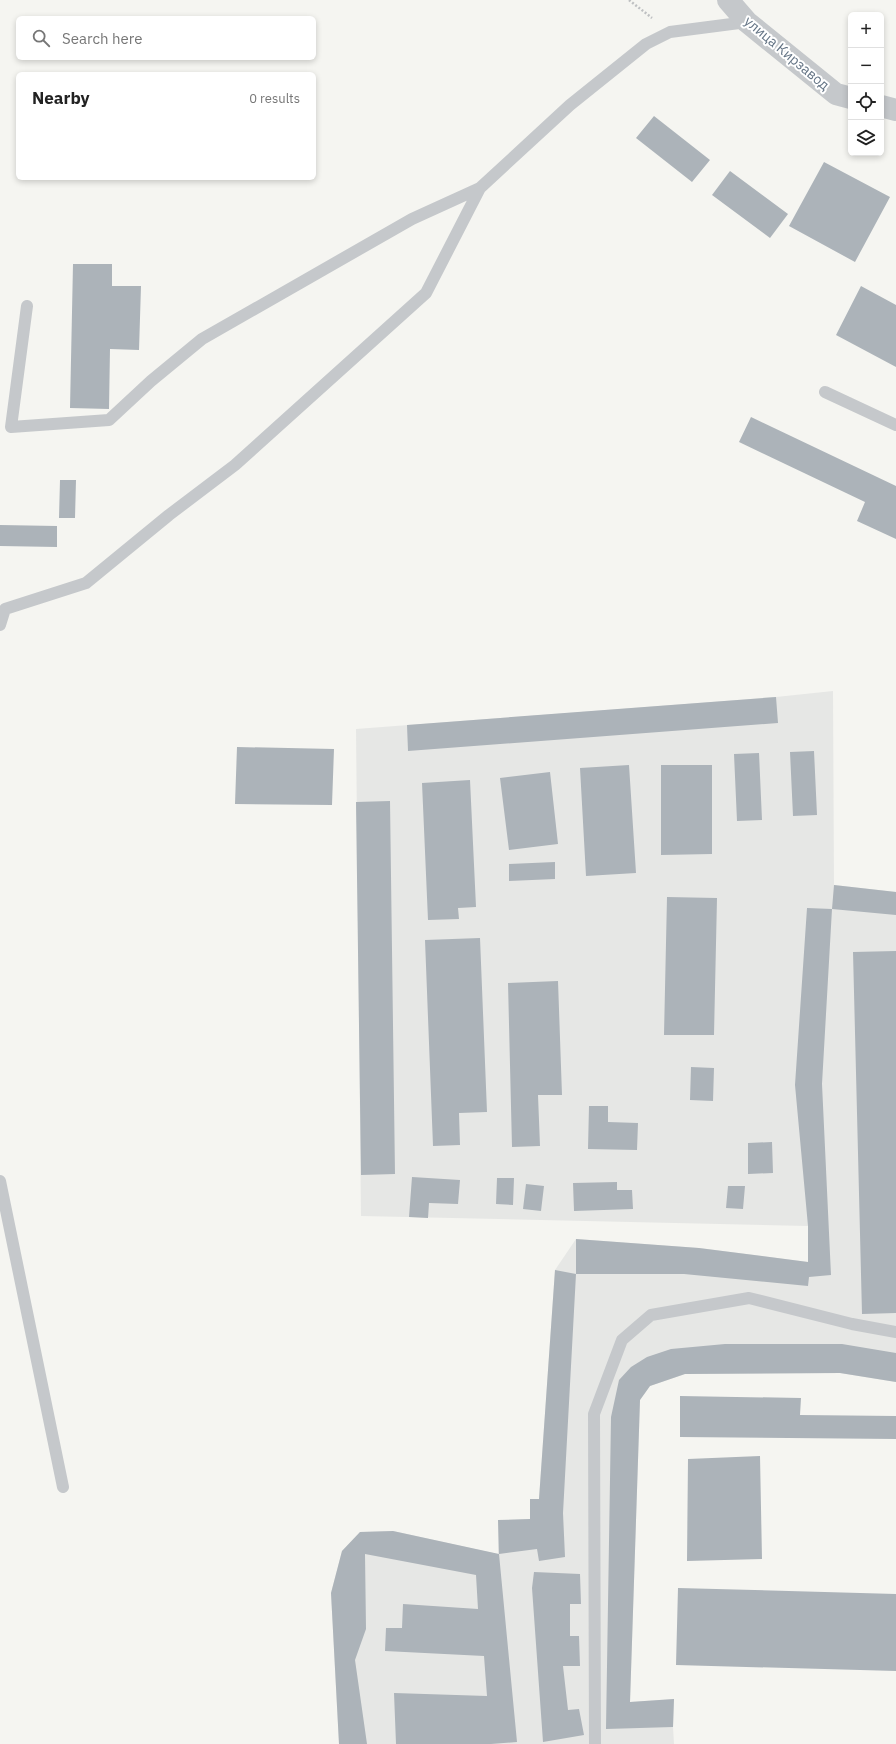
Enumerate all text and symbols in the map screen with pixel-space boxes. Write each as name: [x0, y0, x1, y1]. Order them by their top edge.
street label: улица Кирзавод: [741, 12, 833, 94]
map controls: [848, 12, 884, 156]
button: +: [848, 12, 884, 48]
search box: [16, 16, 316, 60]
icon: search: [30, 27, 52, 49]
text: Search here: [62, 29, 142, 48]
button: −: [848, 48, 884, 84]
button: locate: [848, 84, 884, 120]
text: Nearby: [32, 87, 90, 109]
text: 0 results: [249, 90, 300, 107]
button: layers: [848, 120, 884, 156]

